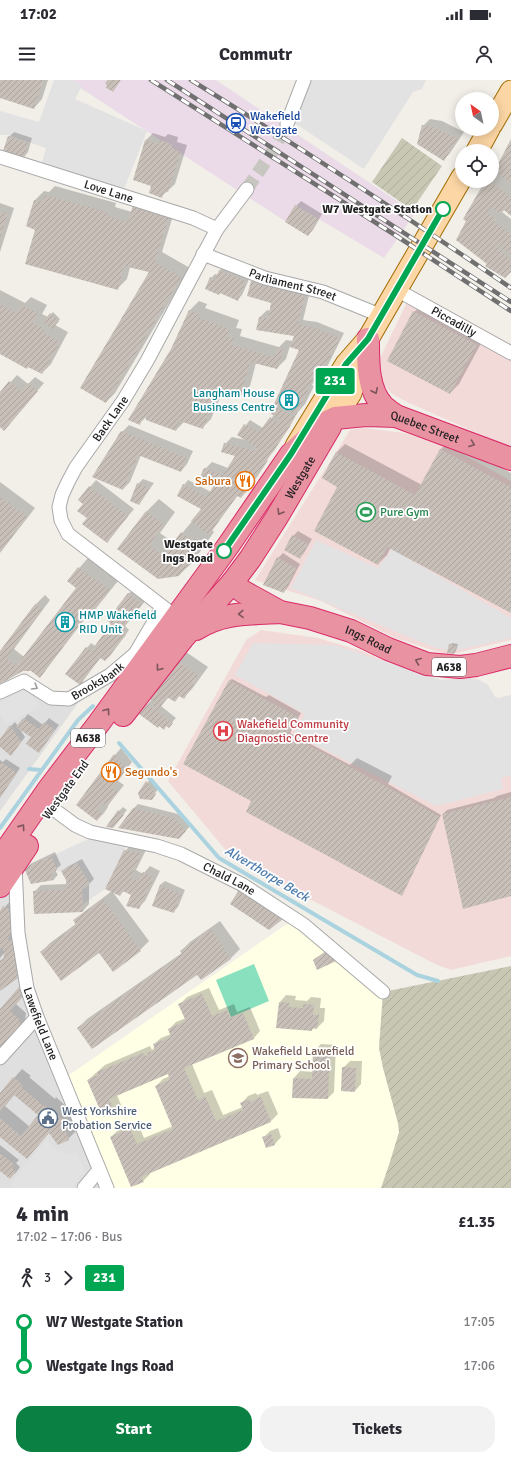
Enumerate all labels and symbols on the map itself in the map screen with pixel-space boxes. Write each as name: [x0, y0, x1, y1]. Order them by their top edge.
north arrow: [455, 92, 499, 136]
place label: Wakefield Westgate: [250, 109, 300, 138]
station icon: Wakefield Westgate: [225, 112, 247, 134]
street label: Love Lane: [82, 177, 135, 206]
marker: W7 Westgate Station: [435, 201, 451, 217]
place label: W7 Westgate Station: [322, 202, 432, 217]
street label: Parliament Street: [247, 265, 339, 304]
street label: Piccadilly: [429, 303, 479, 340]
line badge: 231: [312, 368, 358, 394]
place label: Langham House Business Centre: [193, 386, 275, 415]
one-way arrow: [370, 387, 378, 394]
building icon: Langham House Business Centre: [278, 389, 300, 411]
street label: Back Lane: [89, 393, 132, 444]
street label: Quebec Street: [390, 408, 461, 447]
one-way arrow: [469, 439, 476, 448]
street label: Westgate: [282, 453, 319, 502]
restaurant icon: Sabura: [234, 470, 256, 492]
place label: Sabura: [195, 474, 231, 489]
sports icon: Pure Gym: [355, 501, 377, 523]
place label: Pure Gym: [380, 505, 429, 520]
one-way arrow: [278, 508, 285, 515]
place label: Westgate Ings Road: [162, 537, 214, 566]
marker: Westgate Ings Road: [216, 543, 232, 559]
place label: HMP Wakefield RID Unit: [79, 608, 157, 637]
one-way arrow: [238, 610, 244, 618]
building icon: HMP Wakefield RID Unit: [54, 611, 76, 633]
street label: Ings Road: [343, 622, 394, 657]
one-way arrow: [415, 657, 422, 665]
road number: A638: [432, 658, 466, 676]
street label: Brooksbank: [68, 659, 127, 704]
one-way arrow: [156, 664, 163, 671]
one-way arrow: [31, 682, 38, 689]
one-way arrow: [103, 708, 110, 715]
place label: Wakefield Community Diagnostic Centre: [237, 717, 349, 746]
hospital icon: Wakefield Community Diagnostic Centre: [212, 720, 234, 742]
road number: A638: [71, 729, 105, 747]
street label: Westgate End: [39, 757, 93, 823]
restaurant icon: Segundo's: [100, 761, 122, 783]
place label: Segundo's: [125, 765, 177, 780]
one-way arrow: [17, 825, 24, 832]
water label: Alverthorpe Beck: [222, 843, 313, 906]
street label: Chald Lane: [200, 859, 258, 899]
street label: Lawefield Lane: [20, 985, 61, 1062]
place label: Wakefield Lawefield Primary School: [252, 1044, 354, 1073]
school or university icon: Wakefield Lawefield Primary School: [227, 1047, 249, 1069]
place label: West Yorkshire Probation Service: [62, 1104, 152, 1133]
public building icon: West Yorkshire Probation Service: [37, 1107, 59, 1129]

